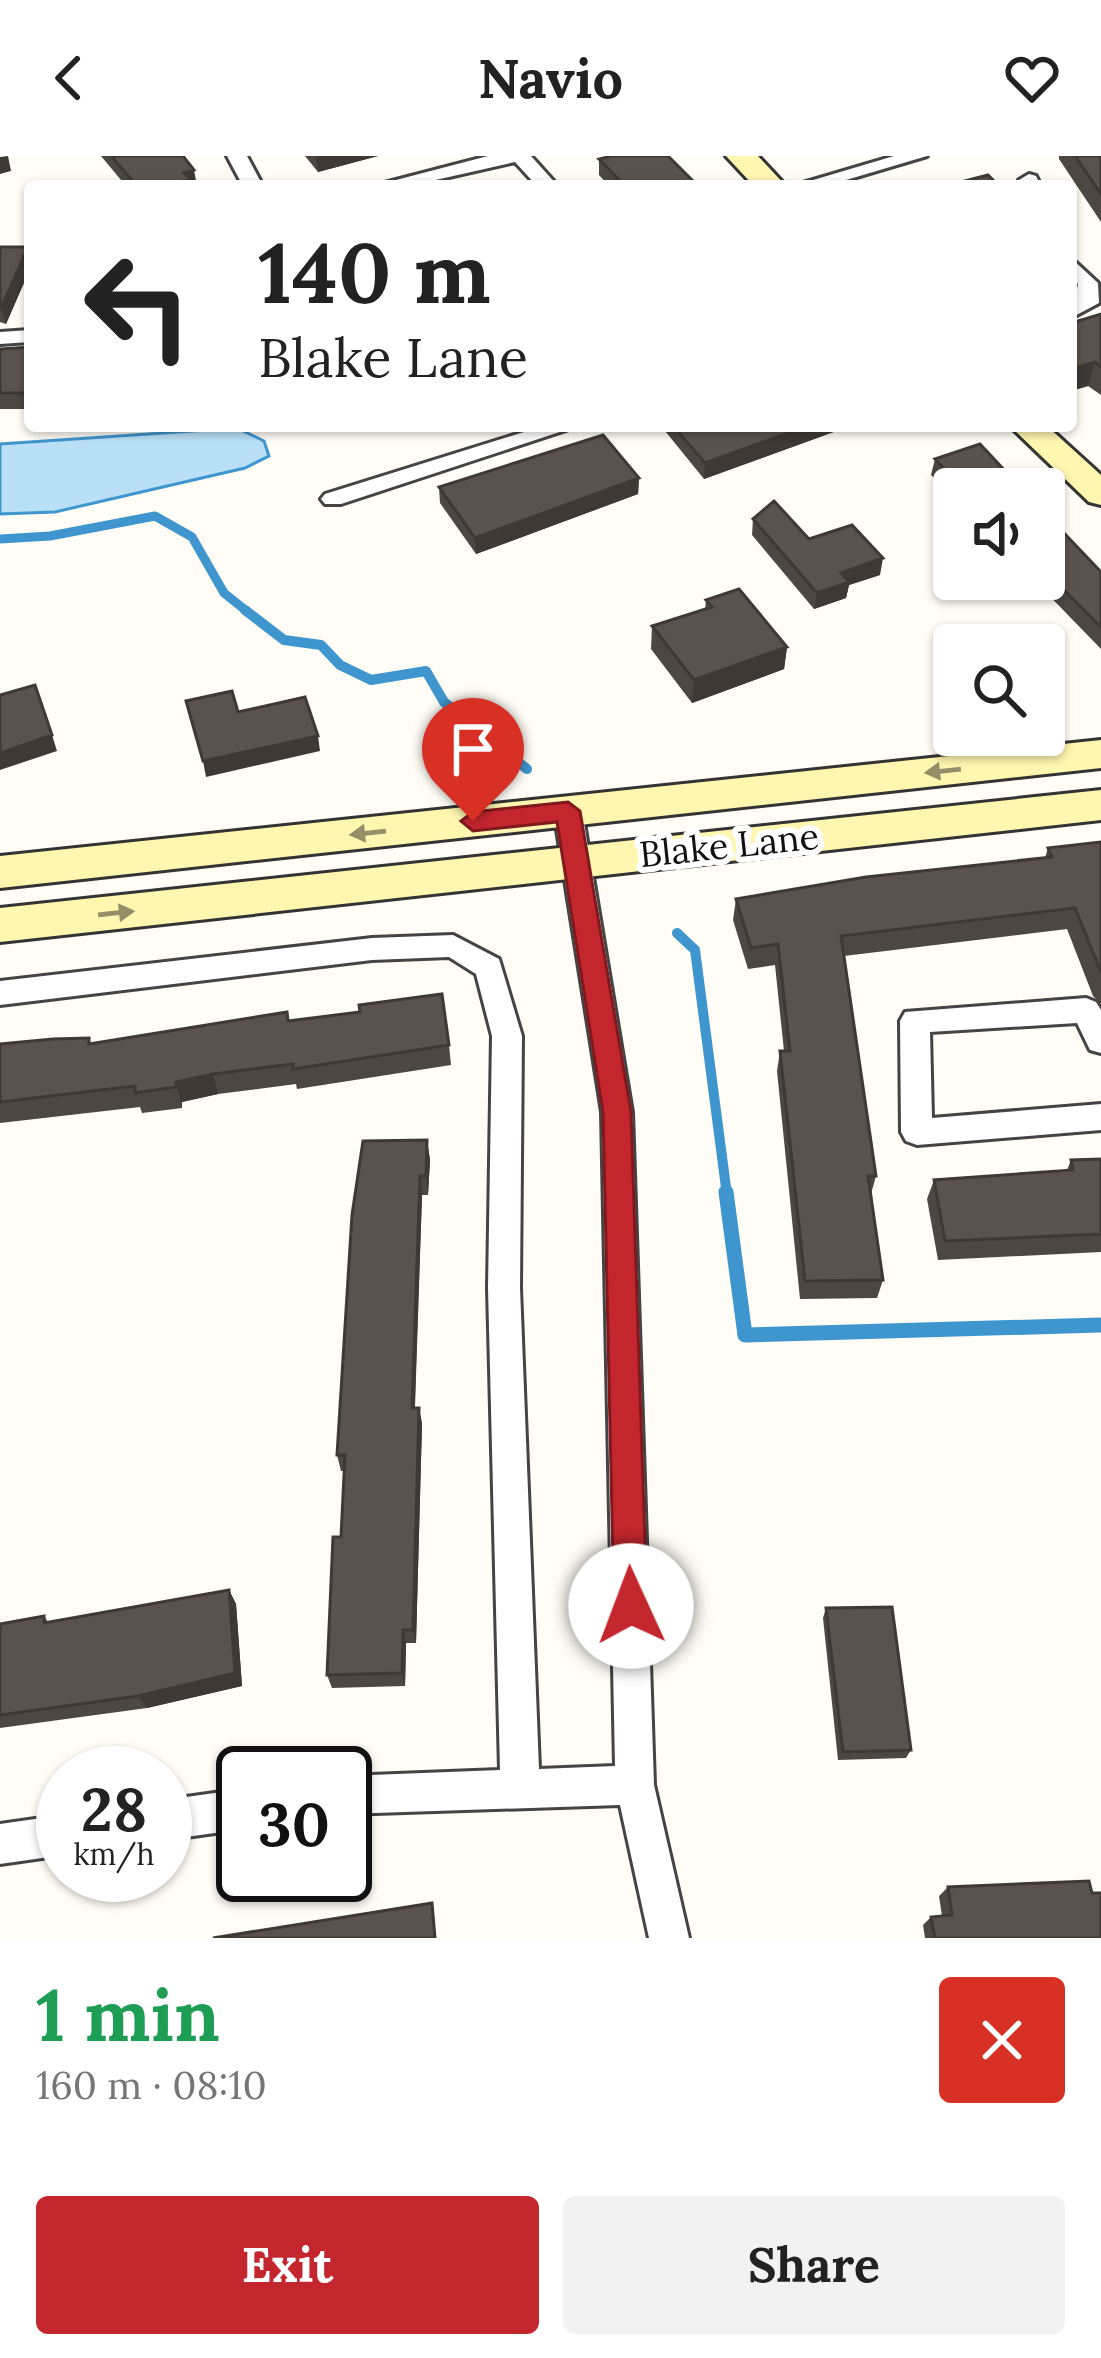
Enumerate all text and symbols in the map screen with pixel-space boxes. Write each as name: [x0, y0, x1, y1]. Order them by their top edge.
text: Navio: [478, 44, 623, 113]
icon: back: [36, 45, 102, 111]
icon: heart: [999, 45, 1065, 111]
text: 140 m: [258, 218, 491, 326]
icon: left: [60, 228, 216, 384]
text: Blake Lane: [258, 323, 528, 392]
map controls: [933, 468, 1065, 756]
button: sound: [933, 468, 1065, 600]
button: search: [933, 624, 1065, 756]
pin: [422, 698, 524, 821]
icon: arrive: [440, 716, 506, 782]
one-way arrow: [924, 761, 961, 780]
street label: Blake Lane: [637, 813, 821, 877]
one-way arrow: [349, 823, 386, 842]
one-way arrow: [98, 903, 135, 922]
position arrow: [568, 1543, 694, 1669]
speed limit sign: 30: [216, 1746, 372, 1902]
text: 28: [81, 1771, 147, 1847]
text: km/h: [73, 1835, 155, 1873]
text: 1 min: [36, 1969, 220, 2061]
button: close: [939, 1977, 1065, 2103]
text: 160 m · 08:10: [36, 2060, 267, 2110]
button: Exit: [36, 2196, 539, 2334]
button: Share: [563, 2196, 1065, 2334]

